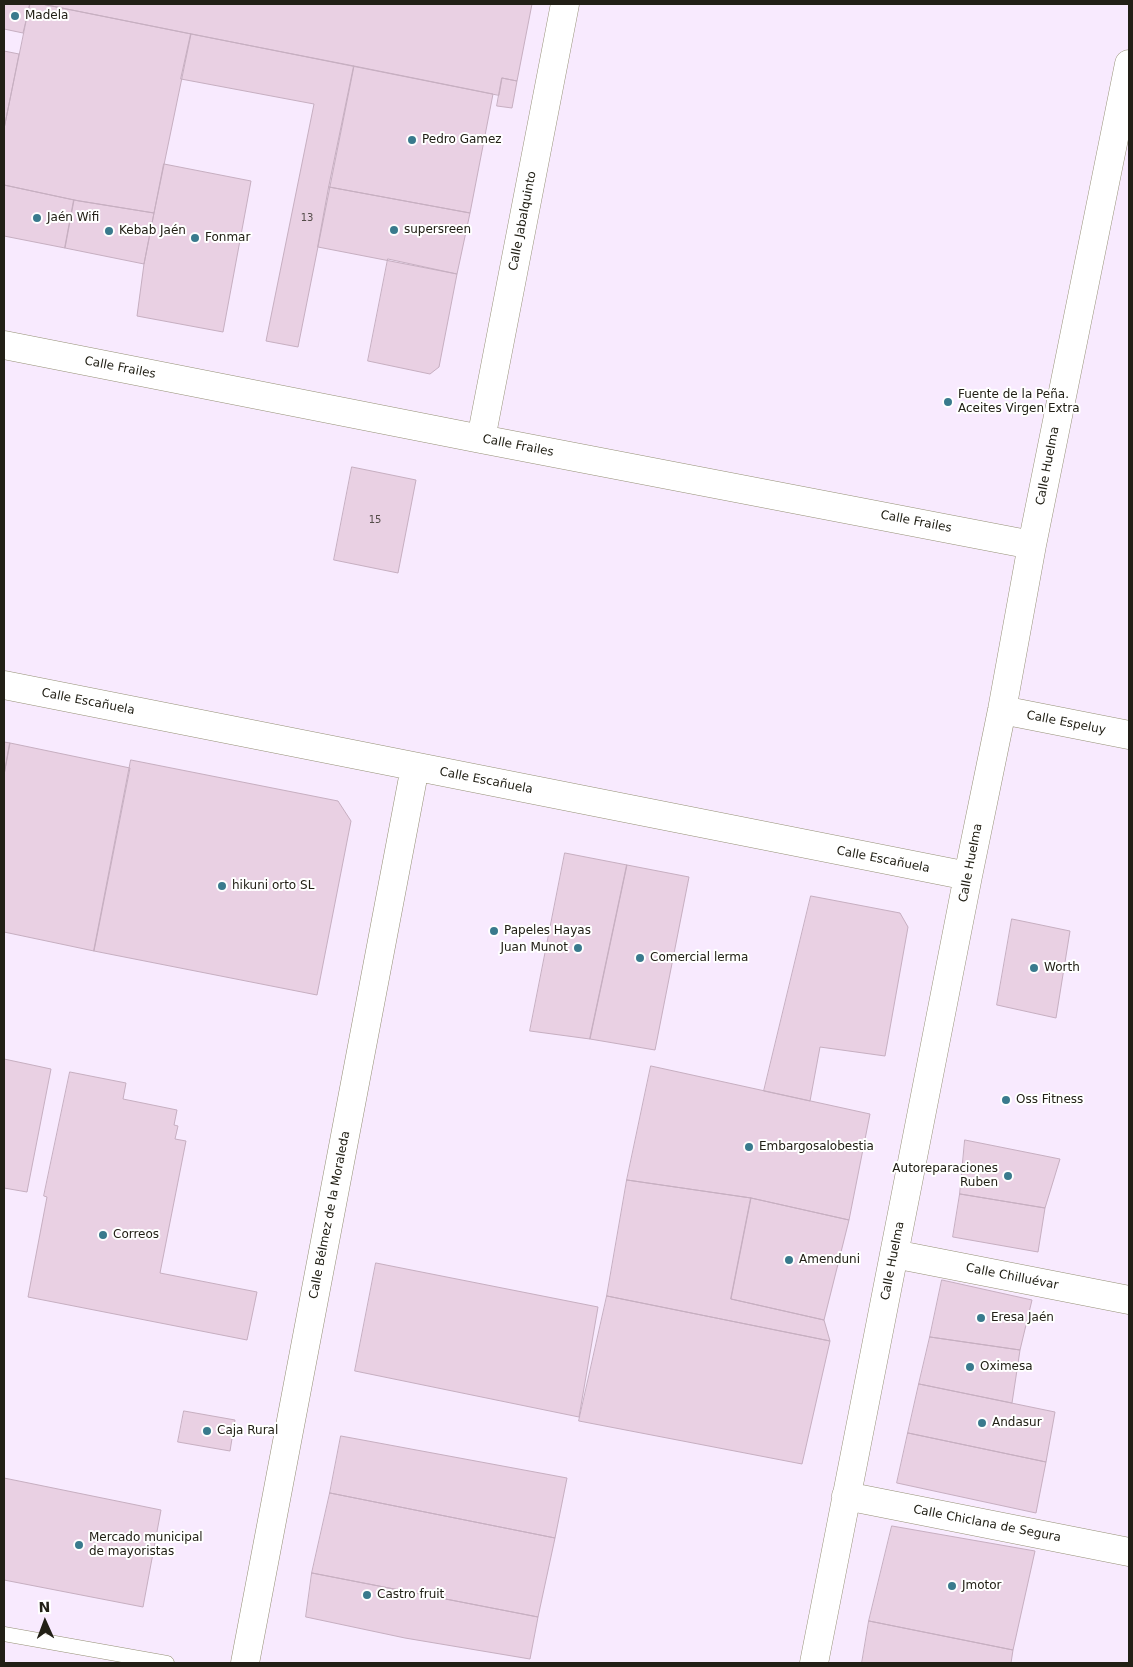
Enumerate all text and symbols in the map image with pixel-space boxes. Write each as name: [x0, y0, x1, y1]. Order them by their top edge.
place label: Madela: [25, 9, 68, 23]
marker: Madela: [9, 10, 21, 22]
place label: Pedro Gamez: [422, 133, 502, 147]
marker: Pedro Gamez: [406, 134, 418, 146]
street label: Calle Jabalquinto: [506, 170, 540, 272]
place label: Jaén Wifi: [47, 211, 99, 225]
marker: Jaén Wifi: [31, 212, 43, 224]
house number: 13: [301, 212, 313, 224]
place label: supersreen: [404, 223, 471, 237]
place label: Kebab Jaén: [119, 224, 186, 238]
marker: supersreen: [388, 224, 400, 236]
marker: Kebab Jaén: [103, 225, 115, 237]
place label: Fonmar: [205, 231, 250, 245]
marker: Fonmar: [189, 232, 201, 244]
street label: Calle Frailes: [83, 354, 157, 382]
place label: Fuente de la Peña. Aceites Virgen Extra: [958, 388, 1080, 416]
marker: Fuente de la Peña. Aceites Virgen Extra: [942, 396, 954, 408]
street label: Calle Huelma: [1033, 425, 1063, 507]
street label: Calle Frailes: [481, 432, 555, 460]
street label: Calle Frailes: [879, 508, 953, 536]
house number: 15: [369, 514, 381, 526]
street label: Calle Escañuela: [40, 686, 136, 718]
street label: Calle Espeluy: [1025, 708, 1107, 738]
street label: Calle Escañuela: [438, 765, 534, 797]
street label: Calle Huelma: [956, 822, 986, 904]
street label: Calle Escañuela: [835, 844, 931, 876]
place label: hikuni orto SL: [232, 879, 314, 893]
marker: hikuni orto SL: [216, 880, 228, 892]
place label: Papeles Hayas: [504, 924, 591, 938]
marker: Papeles Hayas: [488, 925, 500, 937]
place label: Juan Munot: [500, 941, 568, 955]
marker: Juan Munot: [572, 942, 584, 954]
place label: Comercial lerma: [650, 951, 748, 965]
marker: Comercial lerma: [634, 952, 646, 964]
place label: Worth: [1044, 961, 1080, 975]
marker: Worth: [1028, 962, 1040, 974]
place label: Oss Fitness: [1016, 1093, 1083, 1107]
marker: Oss Fitness: [1000, 1094, 1012, 1106]
street label: Calle Bélmez de la Moraleda: [307, 1130, 353, 1300]
place label: Embargosalobestia: [759, 1140, 874, 1154]
marker: Embargosalobestia: [743, 1141, 755, 1153]
place label: Autoreparaciones Ruben: [892, 1162, 998, 1190]
marker: Autoreparaciones Ruben: [1002, 1170, 1014, 1182]
street label: Calle Huelma: [878, 1220, 908, 1302]
place label: Correos: [113, 1228, 159, 1242]
marker: Correos: [97, 1229, 109, 1241]
place label: Amenduni: [799, 1253, 860, 1267]
marker: Amenduni: [783, 1254, 795, 1266]
street label: Calle Chilluévar: [965, 1261, 1059, 1293]
place label: Eresa Jaén: [991, 1311, 1054, 1325]
marker: Eresa Jaén: [975, 1312, 987, 1324]
place label: Oximesa: [980, 1360, 1033, 1374]
marker: Oximesa: [964, 1361, 976, 1373]
place label: Andasur: [992, 1416, 1042, 1430]
marker: Andasur: [976, 1417, 988, 1429]
place label: Caja Rural: [217, 1424, 278, 1438]
marker: Caja Rural: [201, 1425, 213, 1437]
street label: Calle Chiclana de Segura: [912, 1503, 1062, 1545]
place label: Mercado municipal de mayoristas: [89, 1531, 203, 1559]
marker: Mercado municipal de mayoristas: [73, 1539, 85, 1551]
place label: Jmotor: [962, 1579, 1002, 1593]
marker: Jmotor: [946, 1580, 958, 1592]
place label: Castro fruit: [377, 1588, 444, 1602]
marker: Castro fruit: [361, 1589, 373, 1601]
north arrow: [20, 1597, 70, 1647]
text: N: [38, 1599, 51, 1615]

